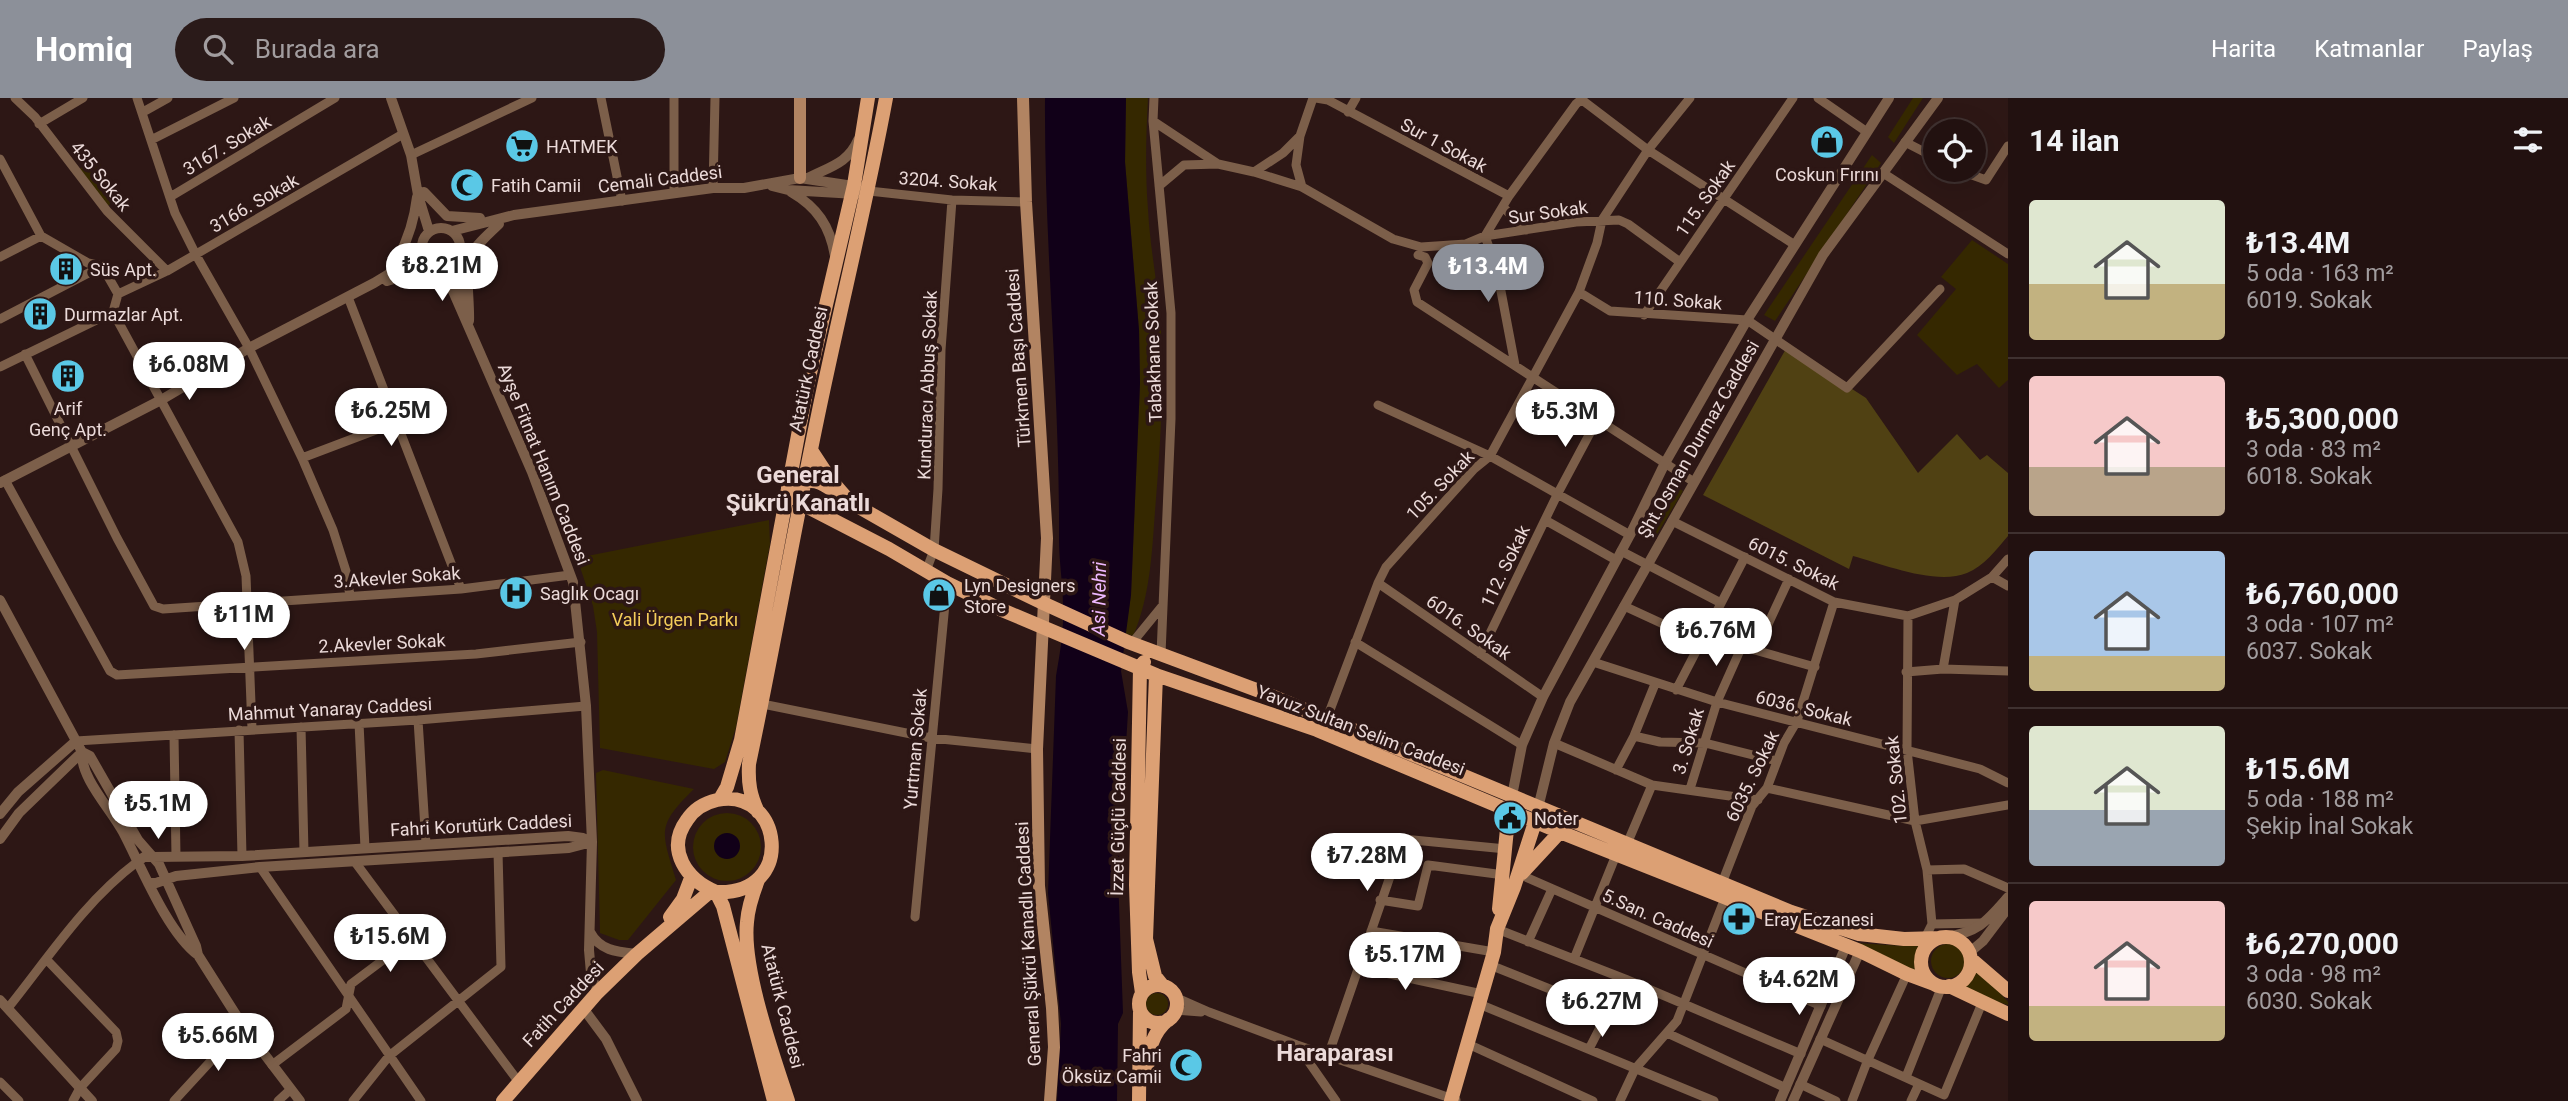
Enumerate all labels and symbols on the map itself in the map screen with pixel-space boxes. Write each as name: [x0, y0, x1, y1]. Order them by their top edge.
street label: 3167. Sokak: [179, 110, 275, 179]
street label: Sur 1 Sokak: [1397, 113, 1492, 177]
shop icon: Coskun Fırını: [1808, 123, 1846, 161]
supermarket icon: HATMEK: [503, 127, 541, 165]
place label: HATMEK: [546, 136, 618, 157]
street label: 435 Sokak: [66, 137, 136, 216]
street label: 115. Sokak: [1671, 155, 1739, 240]
street label: Cemali Caddesi: [597, 161, 723, 197]
place label: Coskun Fırını: [1775, 164, 1879, 185]
mosque icon: Fatih Camii: [448, 166, 486, 204]
street label: 3204. Sokak: [898, 167, 999, 195]
street label: 3166. Sokak: [206, 169, 303, 237]
place label: Fatih Camii: [491, 175, 581, 196]
street label: Sur Sokak: [1507, 196, 1590, 228]
pin: ₺8.21M: [385, 244, 499, 303]
pin: ₺13.4M: [1431, 244, 1545, 304]
building icon: Süs Apt.: [47, 250, 85, 288]
place label: Süs Apt.: [90, 259, 157, 280]
street label: Türkmen Başı Caddesi: [1001, 268, 1035, 448]
street label: Tabakhane Sokak: [1140, 280, 1166, 423]
street label: 110. Sokak: [1633, 286, 1724, 314]
street label: Kunduracı Abbuş Sokak: [913, 289, 941, 480]
building icon: Durmazlar Apt.: [21, 295, 59, 333]
place label: Durmazlar Apt.: [64, 304, 184, 325]
street label: Atatürk Caddesi: [784, 304, 832, 434]
street label: Şht.Osman Durmaz Caddesi: [1633, 336, 1763, 542]
pin: ₺6.08M: [132, 342, 246, 402]
building icon: Arif Genç Apt.: [49, 357, 87, 395]
street label: Ayşe Fitnat Hanım Caddesi: [494, 360, 594, 568]
pin: ₺6.25M: [334, 388, 448, 448]
pin: ₺5.3M: [1516, 390, 1614, 449]
place label: Arif Genç Apt.: [29, 398, 107, 440]
street label: 105. Sokak: [1402, 445, 1479, 524]
district label: General Şükrü Kanatlı: [726, 461, 870, 517]
street label: 112. Sokak: [1476, 521, 1534, 610]
street label: 6015. Sokak: [1745, 532, 1844, 594]
water label: Asi Nehri: [1087, 561, 1111, 637]
street label: 3.Akevler Sokak: [333, 562, 462, 592]
hospital icon: Saglık Ocagı: [497, 574, 535, 612]
place label: Lyn Designers Store: [964, 575, 1075, 617]
shop icon: Lyn Designers Store: [920, 576, 958, 614]
place label: Saglık Ocagı: [540, 583, 639, 604]
street label: 6016. Sokak: [1423, 590, 1516, 664]
pin: ₺11M: [203, 592, 285, 652]
pin: ₺6.76M: [1659, 608, 1773, 668]
park label: Vali Ürgen Parkı: [612, 609, 738, 630]
street label: 2.Akevler Sokak: [318, 629, 447, 657]
street label: Yavuz Sultan Selim Caddesi: [1254, 681, 1468, 779]
street label: 6036. Sokak: [1754, 686, 1855, 730]
street label: Yurtman Sokak: [899, 687, 931, 811]
street label: Mahmut Yanaray Caddesi: [227, 693, 433, 725]
street label: 3. Sokak: [1668, 704, 1708, 777]
street label: 6035. Sokak: [1721, 726, 1783, 825]
street label: 102. Sokak: [1881, 734, 1911, 825]
street label: İzzet Güçlü Caddesi: [1106, 738, 1130, 896]
pin: ₺5.1M: [109, 782, 207, 841]
public building icon: Noter: [1491, 799, 1529, 837]
place label: Noter: [1534, 808, 1579, 829]
street label: Fahri Korutürk Caddesi: [389, 810, 573, 840]
street label: General Şükrü Kanadlı Caddesi: [1011, 821, 1045, 1067]
pin: ₺7.28M: [1310, 834, 1424, 893]
street label: 5.San. Caddesi: [1599, 884, 1717, 952]
pharmacy icon: Eray Eczanesi: [1720, 900, 1758, 938]
place label: Eray Eczanesi: [1764, 909, 1874, 930]
pin: ₺15.6M: [333, 914, 447, 974]
pin: ₺5.17M: [1348, 932, 1462, 992]
street label: Atatürk Caddesi: [757, 941, 809, 1071]
street label: Fatih Caddesi: [518, 957, 608, 1051]
pin: ₺4.62M: [1742, 958, 1856, 1017]
pin: ₺6.27M: [1545, 979, 1659, 1039]
pin: ₺5.66M: [161, 1014, 275, 1073]
district label: Haraparası: [1276, 1039, 1394, 1067]
place label: Fahri Öksüz Camii: [1062, 1045, 1162, 1087]
mosque icon: Fahri Öksüz Camii: [1167, 1046, 1205, 1084]

